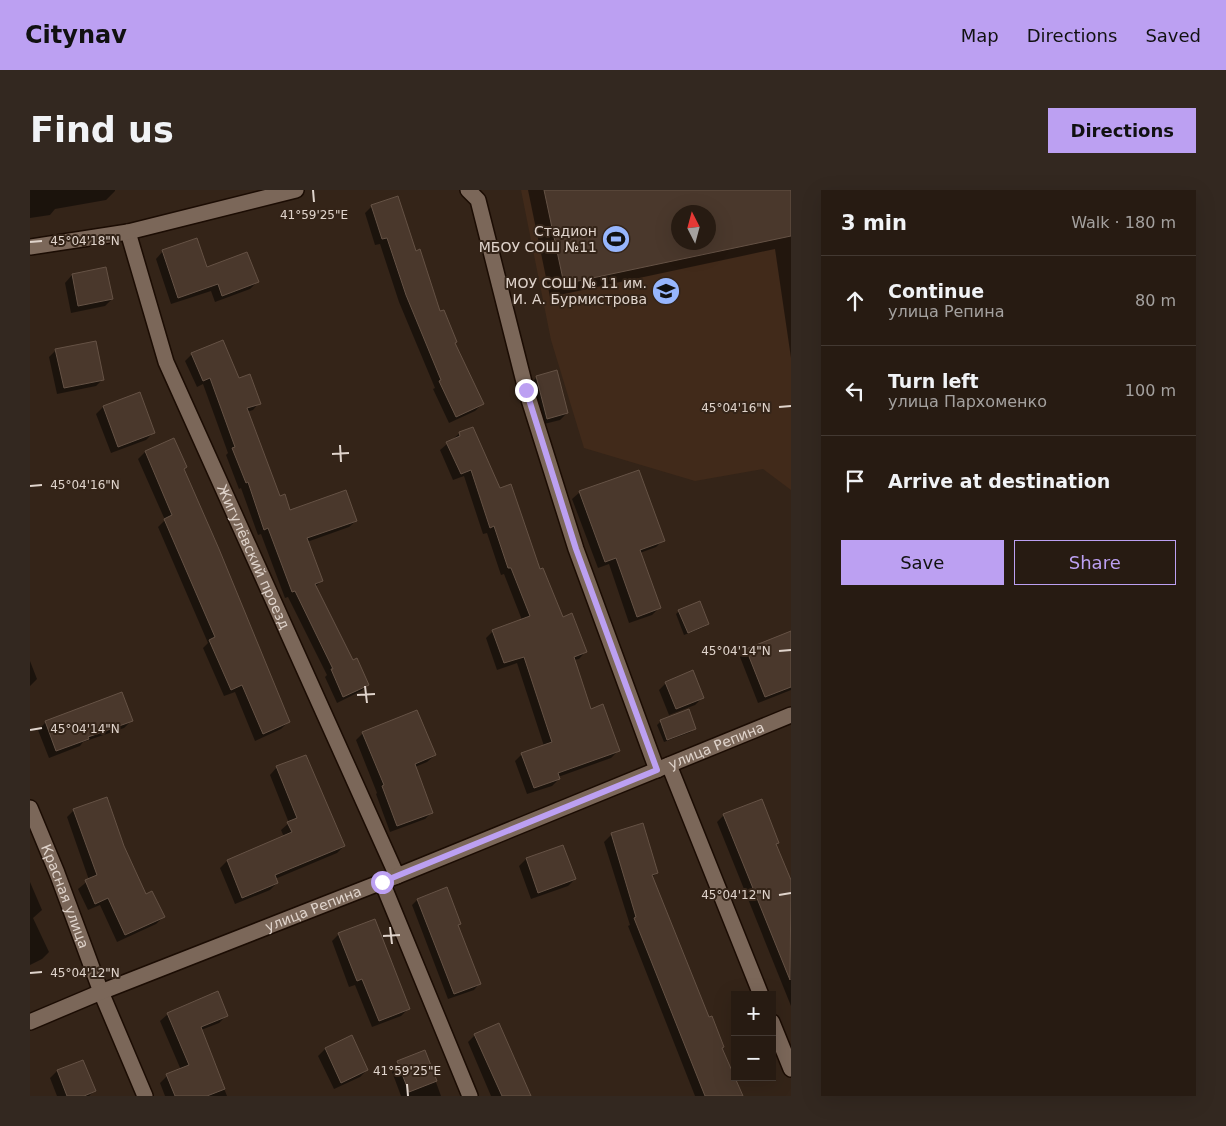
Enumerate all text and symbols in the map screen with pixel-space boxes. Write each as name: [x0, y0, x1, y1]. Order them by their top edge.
text: Citynav: [25, 21, 127, 49]
text: Map: [961, 25, 999, 46]
text: Directions: [1027, 25, 1117, 46]
text: Saved: [1145, 25, 1201, 46]
button: Directions: [1048, 108, 1196, 153]
text: Find us: [30, 110, 174, 150]
north arrow: [671, 205, 716, 250]
text: 41°59'25"E: [280, 208, 348, 222]
text: 3 min: [841, 211, 907, 235]
text: Walk · 180 m: [1071, 213, 1176, 232]
place label: Стадион МБОУ СОШ №11: [479, 223, 597, 255]
sports icon: Стадион МБОУ СОШ №11: [601, 224, 631, 254]
text: 45°04'18"N: [50, 234, 120, 248]
place label: МОУ СОШ № 11 им. И. А. Бурмистрова: [505, 275, 647, 307]
school or university icon: МОУ СОШ № 11 им. И. А. Бурмистрова: [651, 276, 681, 306]
text: Continue: [888, 280, 984, 302]
icon: ahead: [841, 287, 869, 315]
text: 80 m: [1135, 291, 1176, 310]
text: улица Репина: [888, 302, 1005, 321]
text: Turn left: [888, 370, 979, 392]
icon: left: [841, 377, 869, 405]
route end: [515, 379, 538, 402]
text: 100 m: [1125, 381, 1176, 400]
text: улица Пархоменко: [888, 392, 1047, 411]
text: 45°04'16"N: [701, 401, 771, 415]
icon: arrive: [841, 467, 869, 495]
text: Arrive at destination: [888, 470, 1110, 492]
text: 45°04'16"N: [50, 478, 120, 492]
street label: Жигулёвский проезд: [214, 482, 293, 632]
button: Save: [841, 540, 1004, 585]
button: Share: [1014, 540, 1176, 585]
text: 45°04'14"N: [701, 644, 771, 658]
street label: улица Репина: [666, 719, 767, 772]
text: 45°04'14"N: [50, 722, 120, 736]
street label: Красная улица: [38, 842, 92, 951]
route start: [371, 871, 394, 894]
street label: улица Репина: [263, 883, 364, 935]
text: 45°04'12"N: [701, 888, 771, 902]
text: 45°04'12"N: [50, 966, 120, 980]
map controls: [731, 991, 776, 1081]
button: +: [731, 991, 776, 1036]
button: −: [731, 1036, 776, 1081]
text: 41°59'25"E: [373, 1064, 441, 1078]

